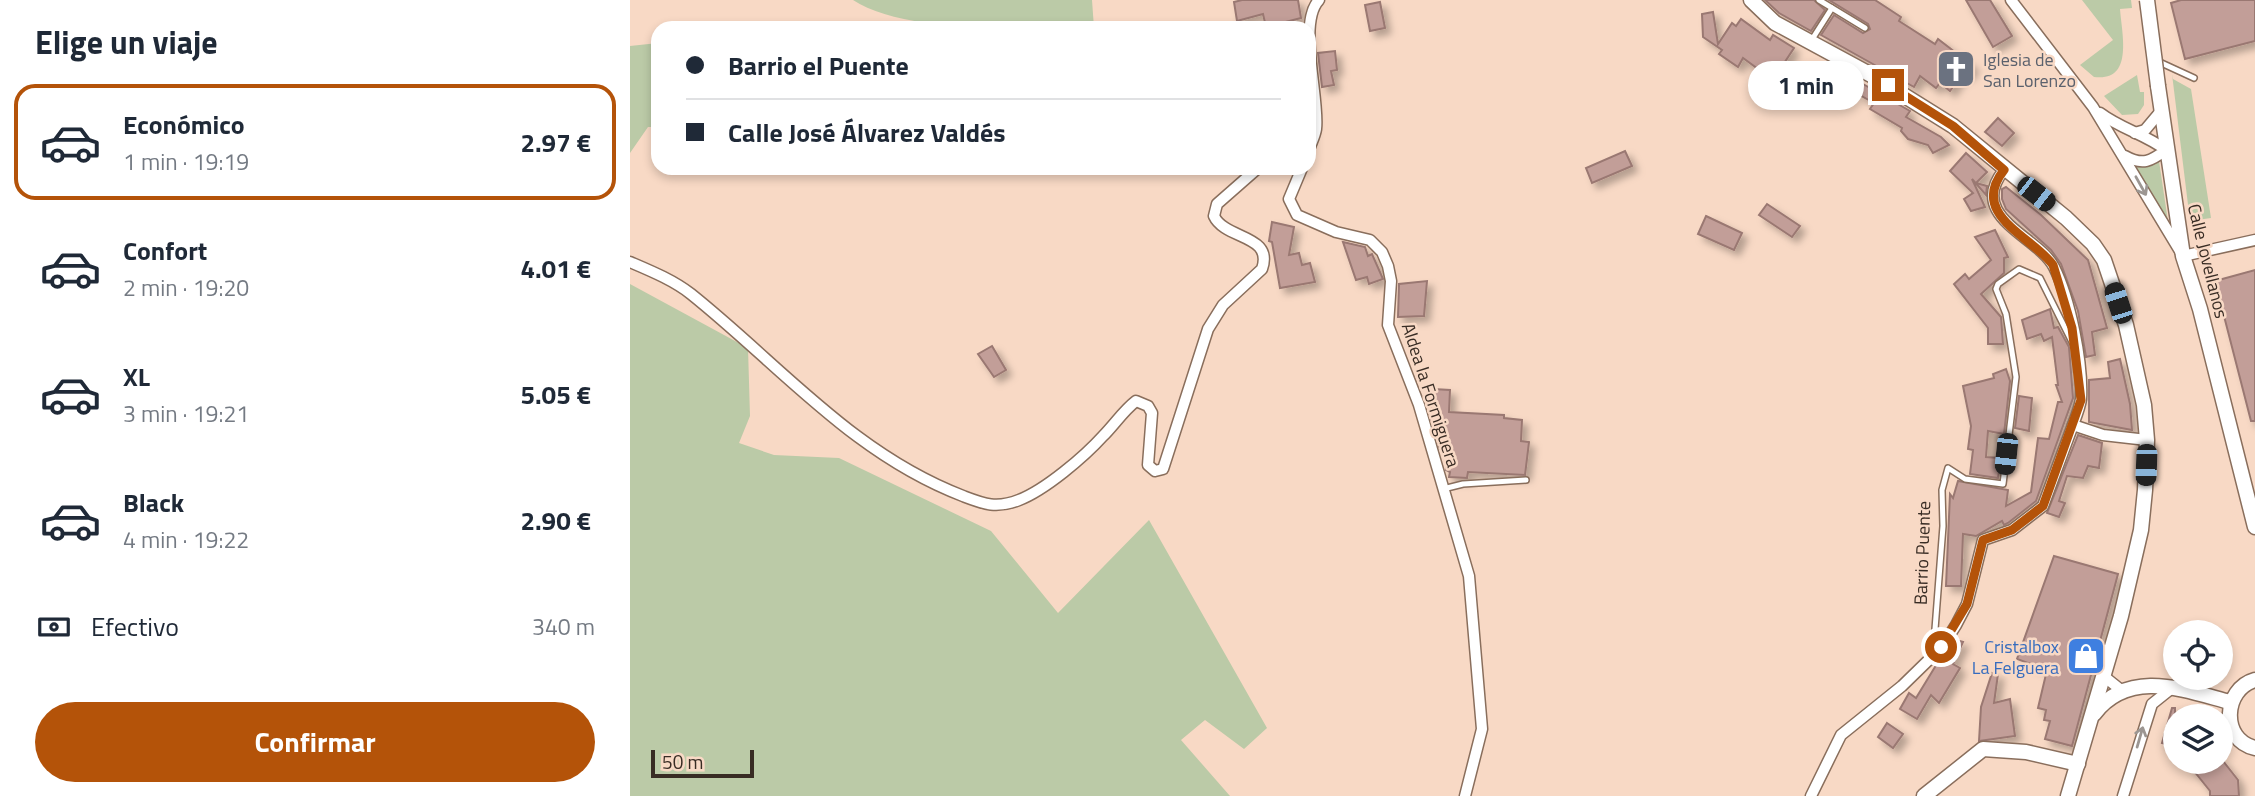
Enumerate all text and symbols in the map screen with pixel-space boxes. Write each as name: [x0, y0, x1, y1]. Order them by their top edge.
text: Elige un viaje: [35, 18, 218, 66]
text: Barrio el Puente: [728, 46, 909, 85]
place label: Iglesia de San Lorenzo: [1983, 46, 2076, 94]
church icon: Iglesia de San Lorenzo: [1935, 48, 1977, 90]
callout: 1 min: [1748, 60, 1864, 110]
text: 1 min: [1778, 68, 1834, 103]
route end: [1872, 69, 1904, 101]
text: Económico: [123, 105, 245, 144]
icon: car: [39, 111, 102, 174]
text: Calle José Álvarez Valdés: [728, 113, 1006, 152]
text: 2.97 €: [520, 123, 591, 162]
text: 1 min · 19:19: [123, 144, 249, 179]
car: [2013, 173, 2060, 215]
one-way arrow: [2134, 176, 2148, 196]
street label: Calle Jovellanos: [2181, 201, 2235, 321]
text: Confort: [123, 231, 207, 270]
icon: car: [39, 237, 102, 300]
text: 4.01 €: [520, 249, 591, 288]
text: 2 min · 19:20: [123, 270, 249, 305]
car: [2102, 280, 2135, 326]
street label: Aldea la Formiguera: [1395, 319, 1467, 471]
text: XL: [123, 357, 150, 396]
icon: car: [39, 363, 102, 426]
text: 5.05 €: [520, 375, 591, 414]
text: 3 min · 19:21: [123, 396, 249, 431]
car: [1994, 432, 2019, 476]
car: [2135, 444, 2158, 486]
text: Black: [123, 483, 184, 522]
icon: car: [39, 489, 102, 552]
street label: Barrio Puente: [1907, 500, 1937, 606]
text: 2.90 €: [520, 501, 591, 540]
text: 4 min · 19:22: [123, 522, 249, 557]
text: Efectivo: [91, 607, 179, 646]
icon: cash: [35, 608, 73, 646]
text: 340 m: [532, 609, 595, 644]
map controls: [2163, 620, 2233, 774]
button: locate: [2163, 620, 2233, 690]
route start: [1925, 631, 1957, 663]
place label: Cristalbox La Felguera: [1972, 633, 2059, 681]
shop icon: Cristalbox La Felguera: [2065, 635, 2107, 677]
button: Confirmar: [35, 702, 595, 782]
button: layers: [2163, 704, 2233, 774]
one-way arrow: [2134, 726, 2147, 748]
scale bar: [651, 747, 754, 779]
text: 50 m: [662, 747, 703, 776]

